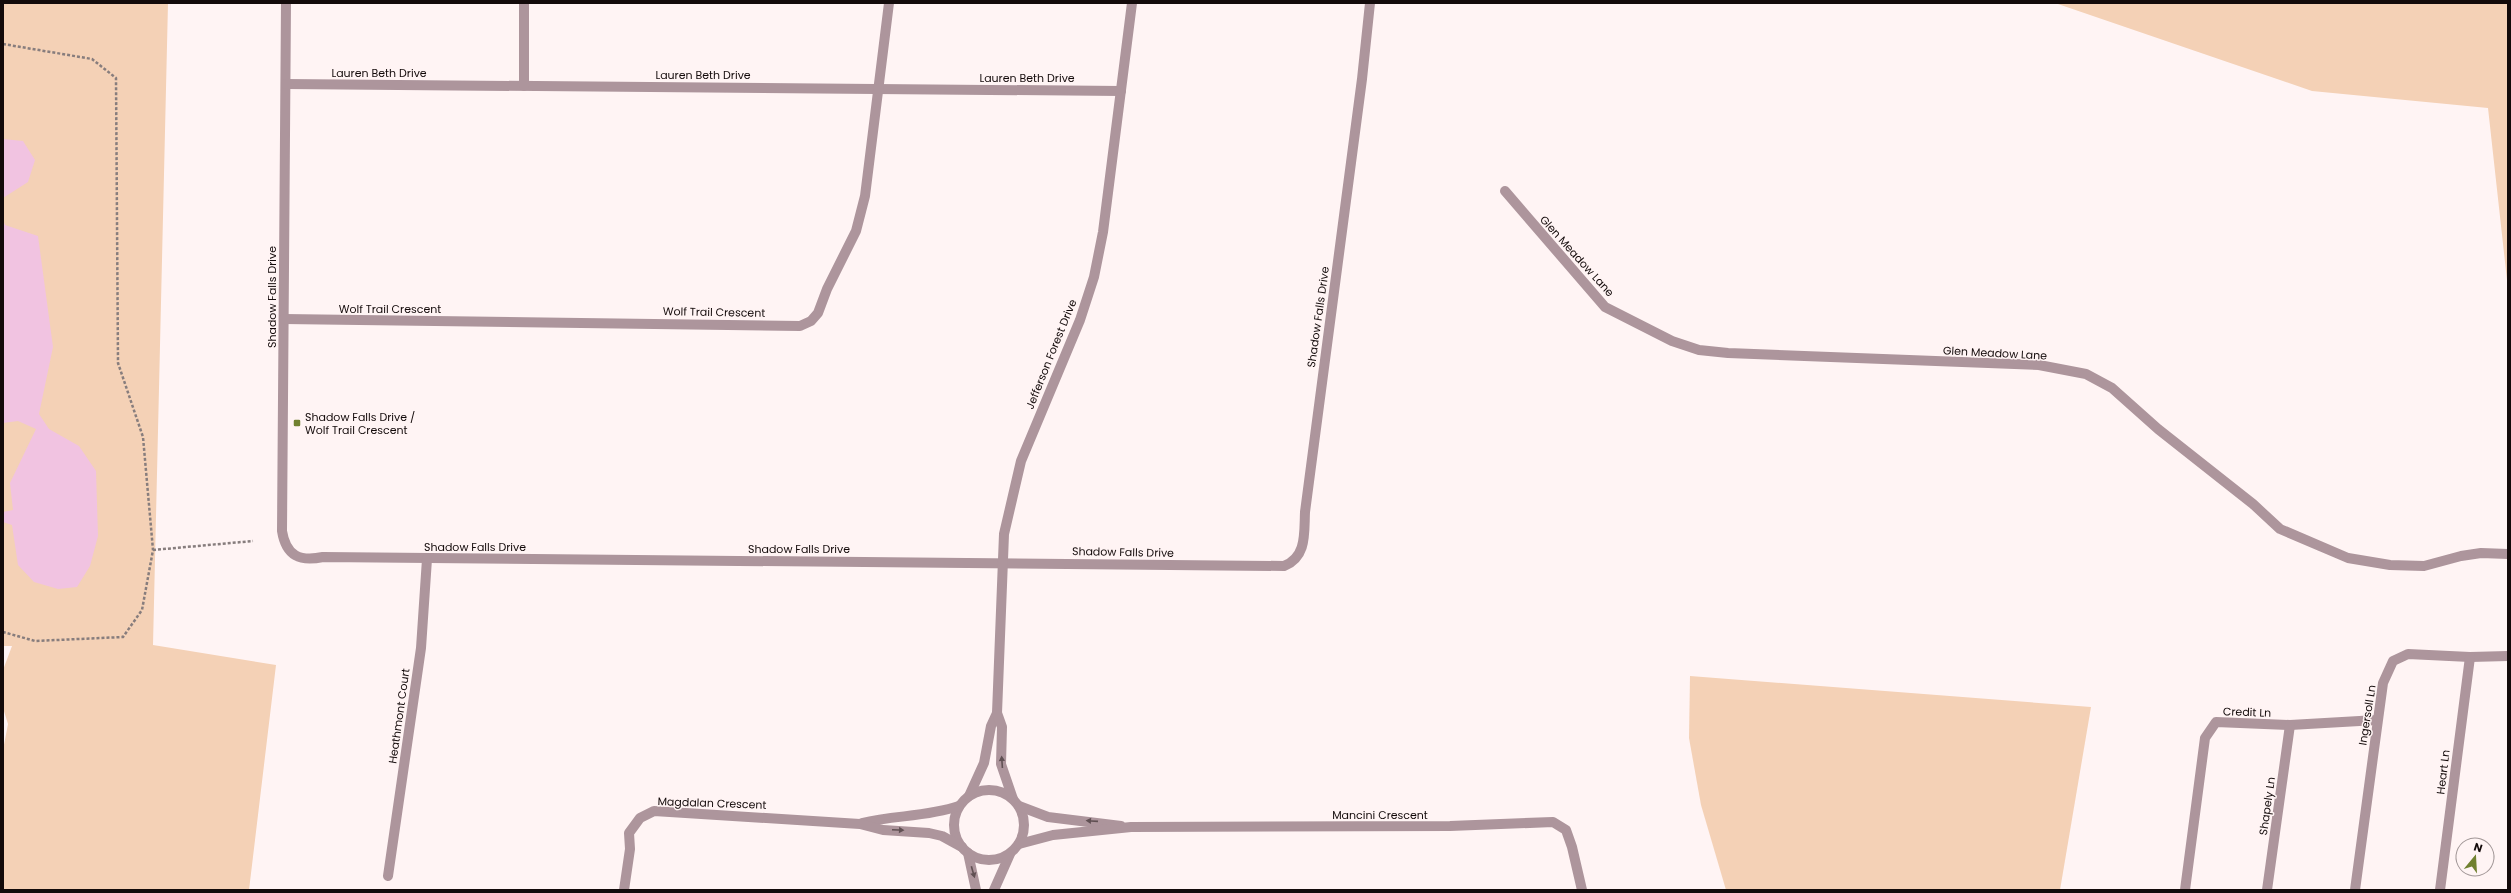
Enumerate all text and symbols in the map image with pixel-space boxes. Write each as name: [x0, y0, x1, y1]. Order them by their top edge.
street label: Lauren Beth Drive: [331, 65, 427, 81]
street label: Lauren Beth Drive: [655, 67, 751, 83]
street label: Lauren Beth Drive: [979, 70, 1075, 86]
street label: Glen Meadow Lane: [1536, 212, 1618, 300]
street label: Shadow Falls Drive: [264, 246, 280, 348]
street label: Shadow Falls Drive: [1303, 265, 1333, 369]
street label: Jefferson Forest Drive: [1022, 296, 1080, 411]
street label: Wolf Trail Crescent: [339, 301, 441, 317]
street label: Wolf Trail Crescent: [663, 303, 765, 321]
street label: Glen Meadow Lane: [1943, 342, 2048, 364]
place label: Shadow Falls Drive / Wolf Trail Crescent: [305, 409, 415, 438]
marker: Shadow Falls Drive / Wolf Trail Crescent: [292, 418, 302, 428]
street label: Shadow Falls Drive: [424, 539, 526, 555]
street label: Shadow Falls Drive: [748, 541, 850, 557]
street label: Shadow Falls Drive: [1072, 543, 1174, 561]
street label: Heathmont Court: [384, 667, 414, 765]
street label: Ingersoll Ln: [2354, 684, 2380, 746]
street label: Credit Ln: [2223, 703, 2271, 721]
street label: Heart Ln: [2432, 749, 2454, 795]
one-way arrow: [999, 756, 1006, 768]
street label: Shapely Ln: [2255, 776, 2279, 836]
street label: Magdalan Crescent: [657, 793, 767, 813]
street label: Mancini Crescent: [1332, 807, 1428, 823]
one-way arrow: [1086, 818, 1098, 825]
one-way arrow: [892, 827, 904, 834]
north arrow: [2455, 837, 2495, 877]
text: N: [2472, 839, 2485, 856]
one-way arrow: [970, 866, 976, 878]

